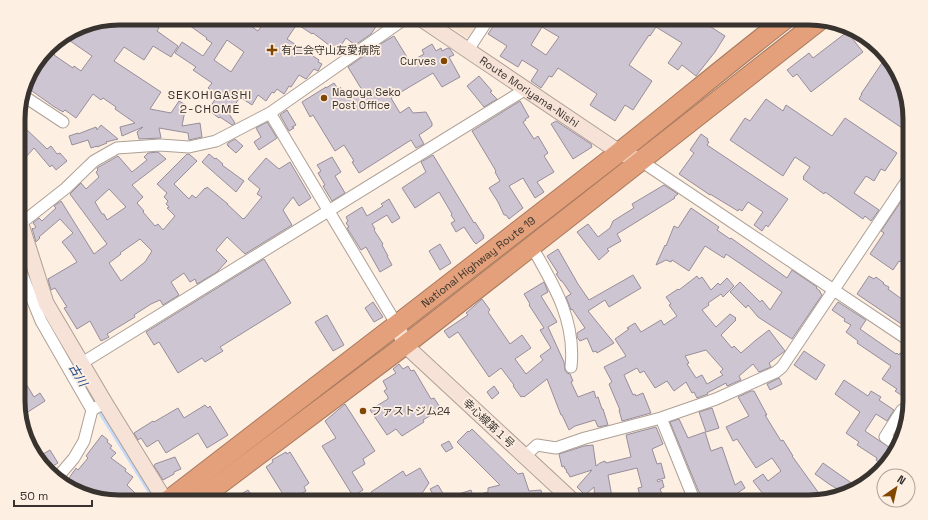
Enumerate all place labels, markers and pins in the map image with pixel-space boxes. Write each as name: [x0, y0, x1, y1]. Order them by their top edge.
place label: 有仁会守山友愛病院: [281, 43, 380, 57]
marker: 有仁会守山友愛病院: [266, 44, 278, 56]
place label: Curves: [400, 54, 436, 68]
marker: Curves: [439, 56, 449, 66]
place label: Nagoya Seko Post Office: [332, 85, 401, 112]
marker: Nagoya Seko Post Office: [319, 93, 329, 103]
place label: ファストジム24: [371, 404, 450, 418]
marker: ファストジム24: [358, 406, 368, 416]

